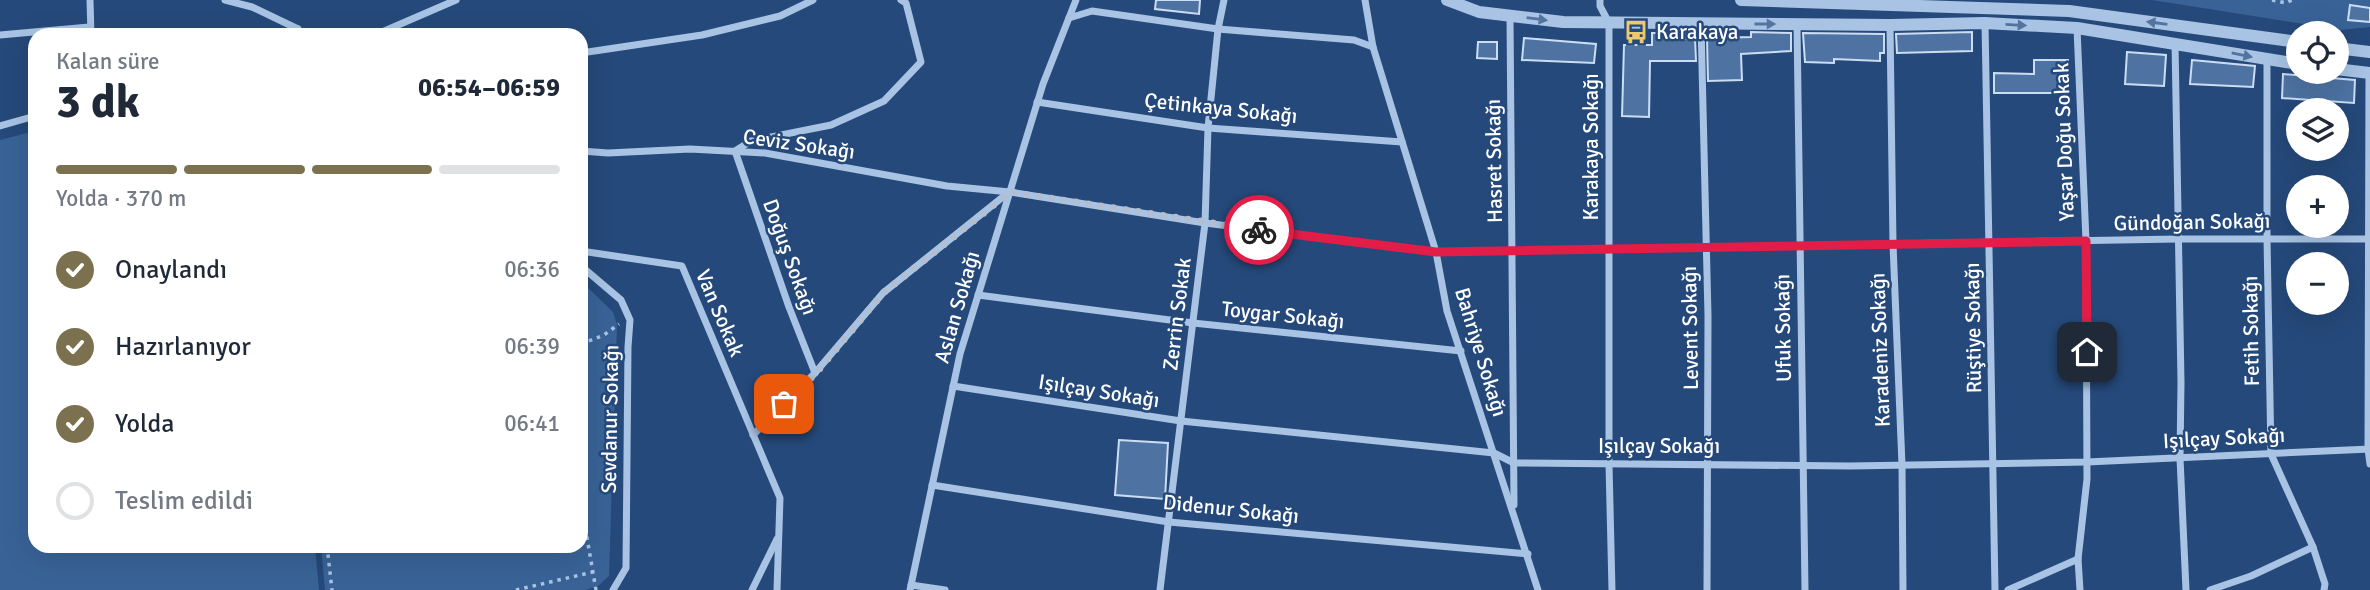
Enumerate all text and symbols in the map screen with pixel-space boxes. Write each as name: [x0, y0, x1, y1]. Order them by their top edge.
one-way arrow: [1526, 14, 1548, 25]
one-way arrow: [2146, 17, 2168, 28]
bus stop icon: Karakaya: [1622, 18, 1650, 46]
one-way arrow: [1754, 18, 1776, 30]
place label: Karakaya: [1656, 19, 1739, 45]
one-way arrow: [2006, 19, 2028, 30]
map controls: [2286, 21, 2349, 315]
button: locate: [2286, 21, 2349, 84]
text: Kalan süre: [56, 47, 160, 76]
one-way arrow: [2231, 50, 2253, 61]
street label: Yaşar Doğu Sokak: [2048, 62, 2080, 222]
text: 06:54–06:59: [418, 72, 560, 104]
street label: Karakaya Sokağı: [1578, 73, 1604, 221]
text: 3 dk: [56, 74, 140, 130]
street label: Çetinkaya Sokağı: [1143, 87, 1299, 129]
button: layers: [2286, 98, 2349, 161]
street label: Hasret Sokağı: [1480, 99, 1508, 223]
street label: Ceviz Sokağı: [741, 123, 857, 165]
button: +: [2286, 175, 2349, 238]
text: Yolda · 370 m: [56, 184, 186, 213]
courier: [1224, 195, 1294, 265]
street label: Doğuş Sokağı: [757, 196, 823, 318]
street label: Gündoğan Sokağı: [2113, 208, 2271, 236]
icon: bike: [1240, 211, 1278, 249]
street label: Aslan Sokağı: [929, 248, 985, 366]
icon: check: [56, 251, 94, 289]
button: −: [2286, 252, 2349, 315]
text: Onaylandı: [115, 254, 227, 286]
text: 06:36: [504, 255, 560, 284]
street label: Zerrin Sokak: [1157, 256, 1197, 372]
street label: Rüştiye Sokağı: [1959, 262, 1987, 394]
street label: Van Sokak: [690, 265, 750, 361]
street label: Levent Sokağı: [1676, 266, 1704, 390]
street label: Karadeniz Sokağı: [1864, 272, 1896, 428]
street label: Ufuk Sokağı: [1769, 274, 1797, 382]
street label: Fetih Sokağı: [2237, 275, 2265, 387]
street label: Bahriye Sokağı: [1449, 284, 1513, 420]
street label: Toygar Sokağı: [1220, 296, 1346, 334]
pin: [2057, 322, 2117, 382]
icon: check: [56, 328, 94, 366]
text: Hazırlanıyor: [115, 331, 251, 363]
text: 06:39: [504, 332, 560, 361]
icon: home: [2068, 333, 2106, 371]
street label: Sevdanur Sokağı: [596, 344, 624, 494]
street label: Işılçay Sokağı: [1037, 369, 1161, 413]
pin: [754, 374, 814, 434]
icon: bag: [765, 385, 803, 423]
icon: check: [56, 405, 94, 443]
text: Yolda: [115, 408, 175, 440]
text: 06:41: [504, 409, 560, 438]
street label: Işılçay Sokağı: [2162, 422, 2286, 454]
street label: Işılçay Sokağı: [1598, 433, 1720, 459]
text: Teslim edildi: [115, 485, 253, 517]
street label: Didenur Sokağı: [1162, 489, 1300, 529]

